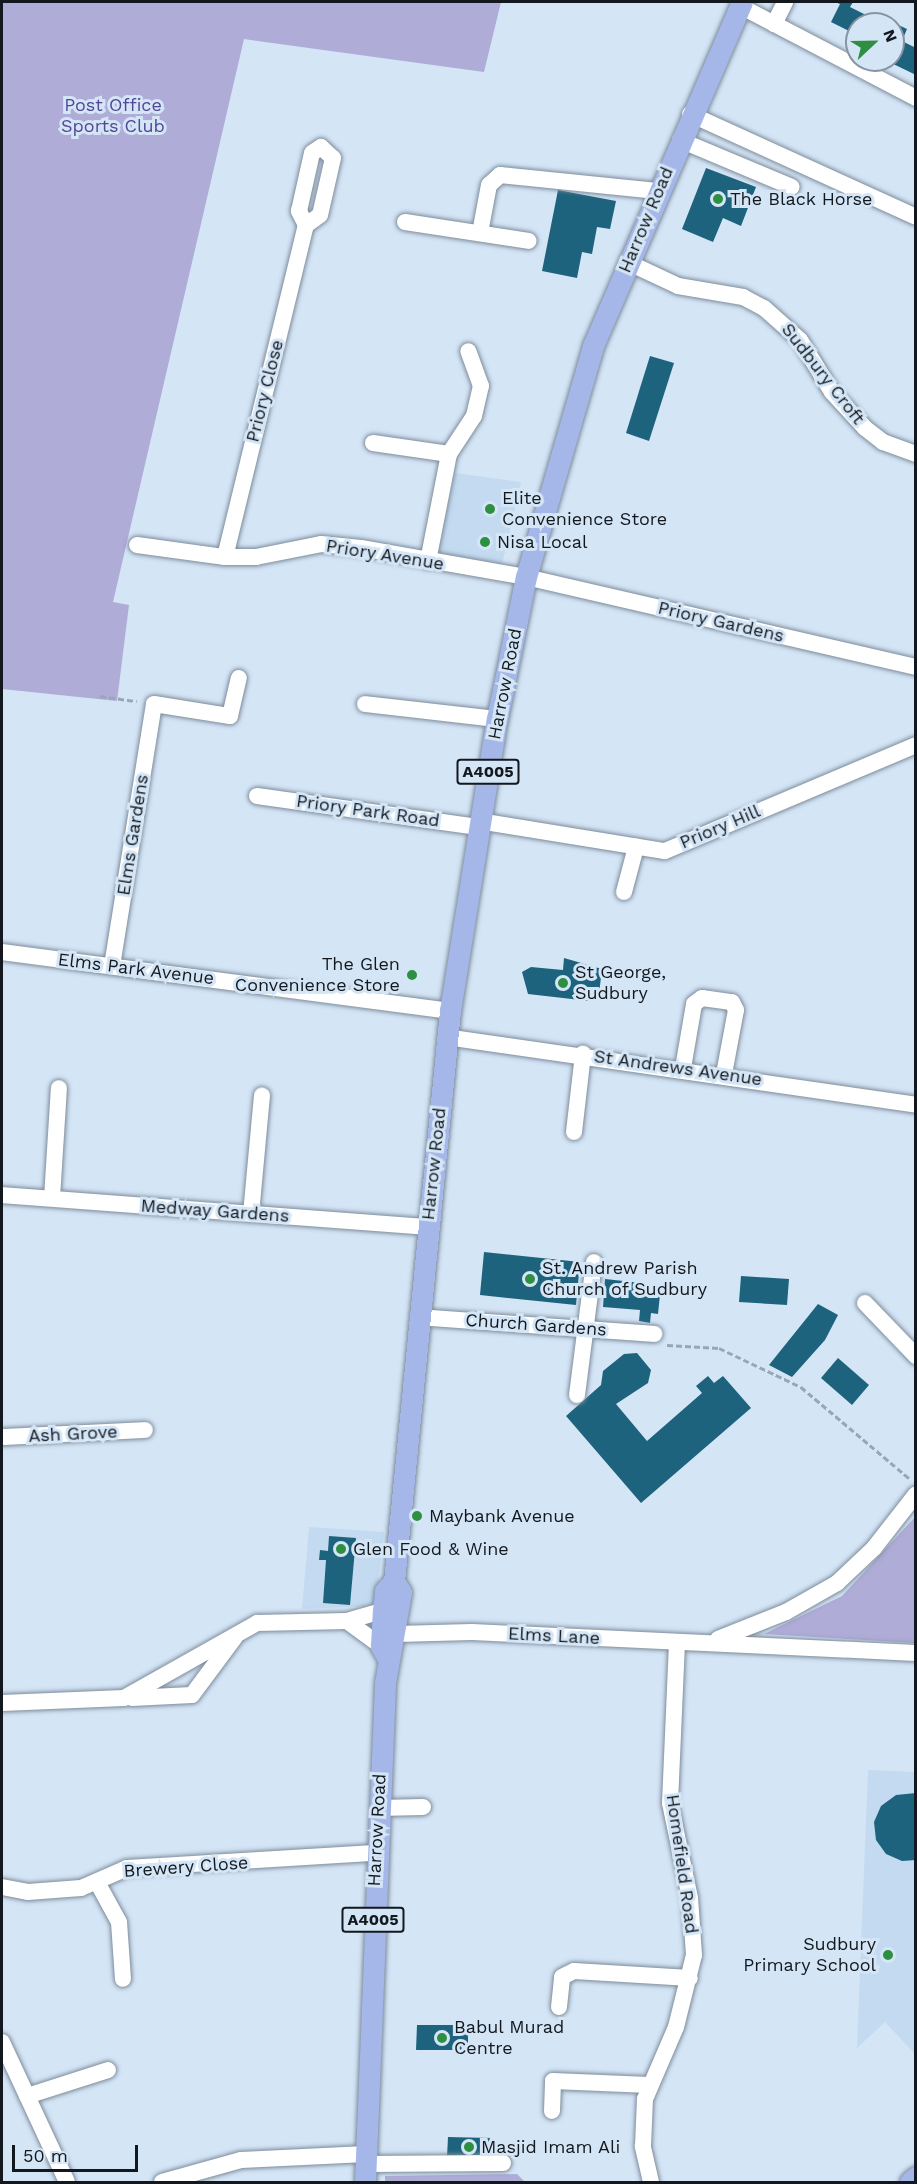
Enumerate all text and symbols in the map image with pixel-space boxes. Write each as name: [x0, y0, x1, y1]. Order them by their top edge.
north arrow: [845, 12, 905, 72]
text: N: [879, 27, 901, 45]
park label: Post Office Sports Club: [61, 95, 165, 138]
street label: Harrow Road: [614, 164, 678, 276]
place label: The Black Horse: [730, 188, 873, 210]
marker: The Black Horse: [711, 192, 725, 206]
street label: Sudbury Croft: [777, 319, 869, 429]
street label: Priory Close: [242, 337, 288, 445]
place label: Elite Convenience Store: [502, 488, 667, 530]
marker: Elite Convenience Store: [483, 502, 497, 516]
place label: Nisa Local: [497, 531, 588, 553]
street label: Priory Avenue: [324, 535, 446, 575]
marker: Nisa Local: [478, 535, 492, 549]
street label: Priory Gardens: [656, 597, 786, 647]
street label: Harrow Road: [484, 626, 526, 742]
road number: A4005: [455, 759, 521, 785]
street label: Elms Gardens: [113, 773, 153, 897]
street label: Priory Park Road: [294, 790, 442, 832]
street label: Priory Hill: [676, 800, 764, 854]
street label: Elms Park Avenue: [56, 949, 216, 989]
place label: The Glen Convenience Store: [235, 954, 400, 996]
place label: St George, Sudbury: [575, 962, 666, 1004]
marker: The Glen Convenience Store: [405, 968, 419, 982]
marker: St George, Sudbury: [556, 976, 570, 990]
street label: St Andrews Avenue: [592, 1045, 764, 1091]
street label: Harrow Road: [417, 1107, 451, 1221]
street label: Medway Gardens: [140, 1195, 290, 1227]
place label: St. Andrew Parish Church of Sudbury: [542, 1258, 708, 1300]
marker: St. Andrew Parish Church of Sudbury: [523, 1272, 537, 1286]
street label: Church Gardens: [465, 1309, 607, 1341]
street label: Ash Grove: [28, 1421, 118, 1447]
place label: Maybank Avenue: [429, 1505, 576, 1527]
marker: Maybank Avenue: [410, 1509, 424, 1523]
place label: Glen Food & Wine: [353, 1538, 509, 1560]
marker: Glen Food & Wine: [334, 1542, 348, 1556]
street label: Elms Lane: [507, 1623, 601, 1649]
street label: Harrow Road: [363, 1773, 391, 1887]
street label: Homefield Road: [662, 1793, 702, 1935]
street label: Brewery Close: [123, 1852, 249, 1882]
road number: A4005: [340, 1907, 406, 1933]
place label: Sudbury Primary School: [743, 1934, 876, 1976]
marker: Sudbury Primary School: [881, 1948, 895, 1962]
place label: Babul Murad Centre: [454, 2017, 565, 2060]
marker: Babul Murad Centre: [435, 2031, 449, 2045]
scale bar: [15, 2133, 141, 2171]
place label: Masjid Imam Ali: [481, 2136, 621, 2158]
marker: Masjid Imam Ali: [462, 2140, 476, 2154]
text: 50 m: [23, 2145, 68, 2166]

